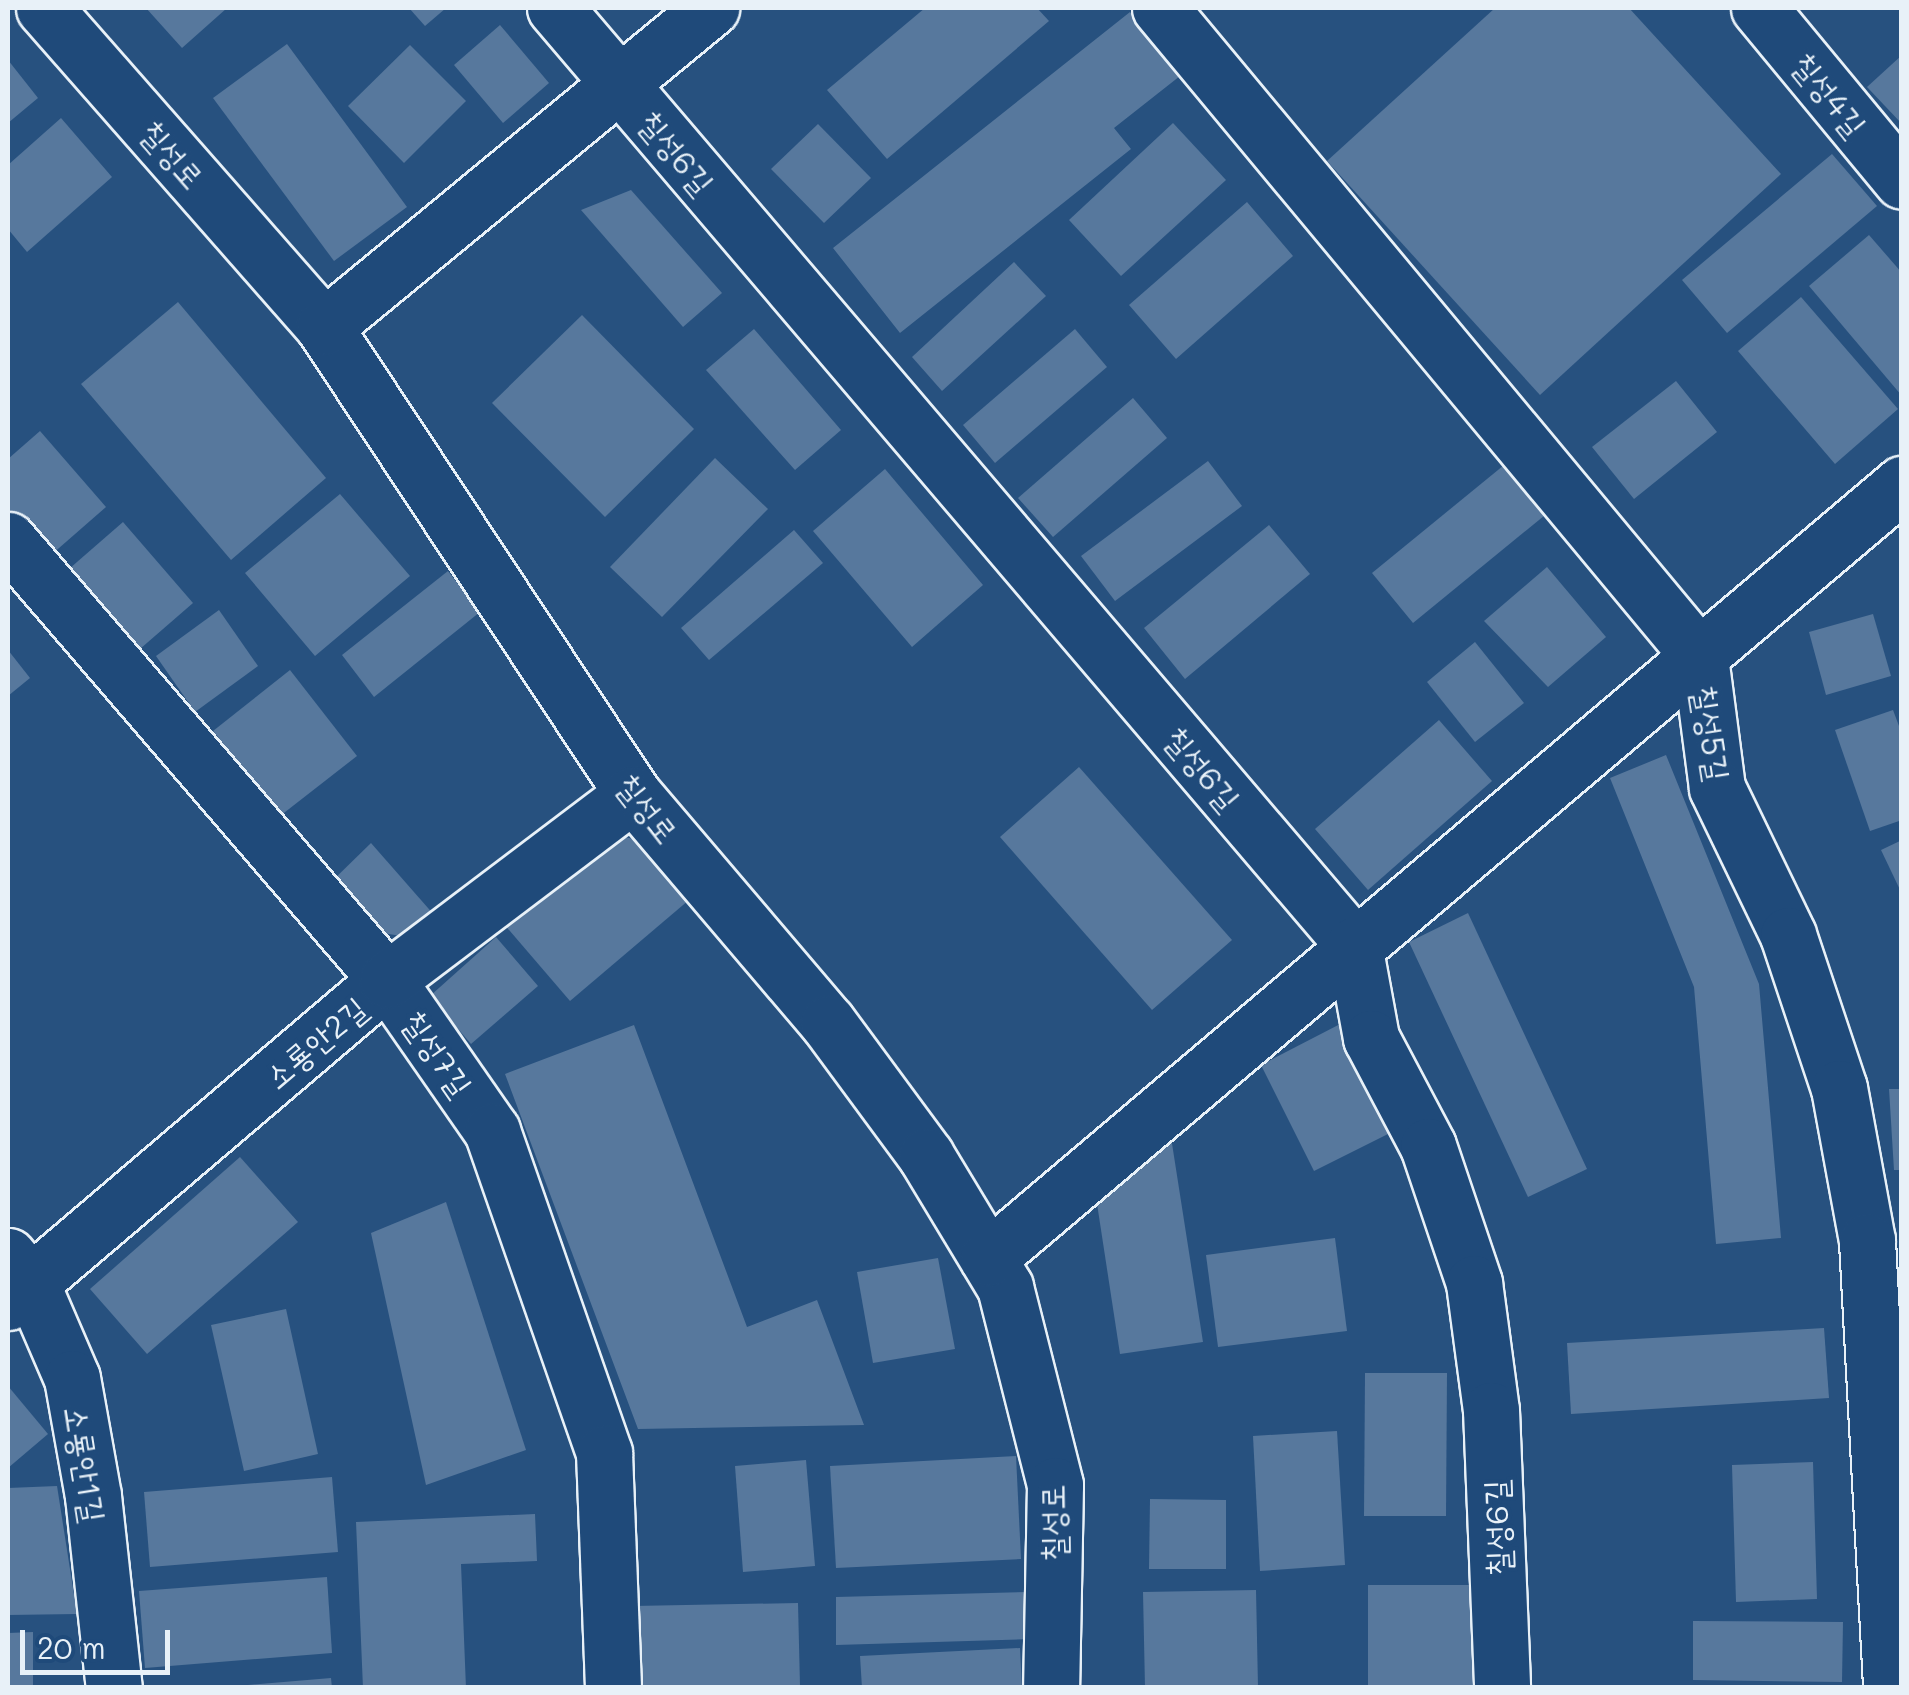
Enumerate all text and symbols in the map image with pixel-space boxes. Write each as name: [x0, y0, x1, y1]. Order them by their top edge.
street label: 칠성4길: [1785, 45, 1875, 143]
street label: 칠성6길: [631, 103, 723, 201]
street label: 칠성로: [133, 112, 213, 196]
street label: 칠성5길: [1686, 683, 1738, 783]
street label: 칠성6길: [1157, 719, 1249, 817]
street label: 칠성로: [609, 766, 687, 850]
street label: 소룡안2길: [256, 988, 374, 1096]
street label: 칠성7길: [395, 1003, 481, 1103]
street label: 소룡안1길: [58, 1403, 114, 1525]
street label: 칠성6길: [1475, 1479, 1517, 1577]
street label: 칠성로: [1032, 1484, 1072, 1562]
scale bar: [25, 1610, 175, 1672]
text: 20 m: [37, 1627, 106, 1667]

